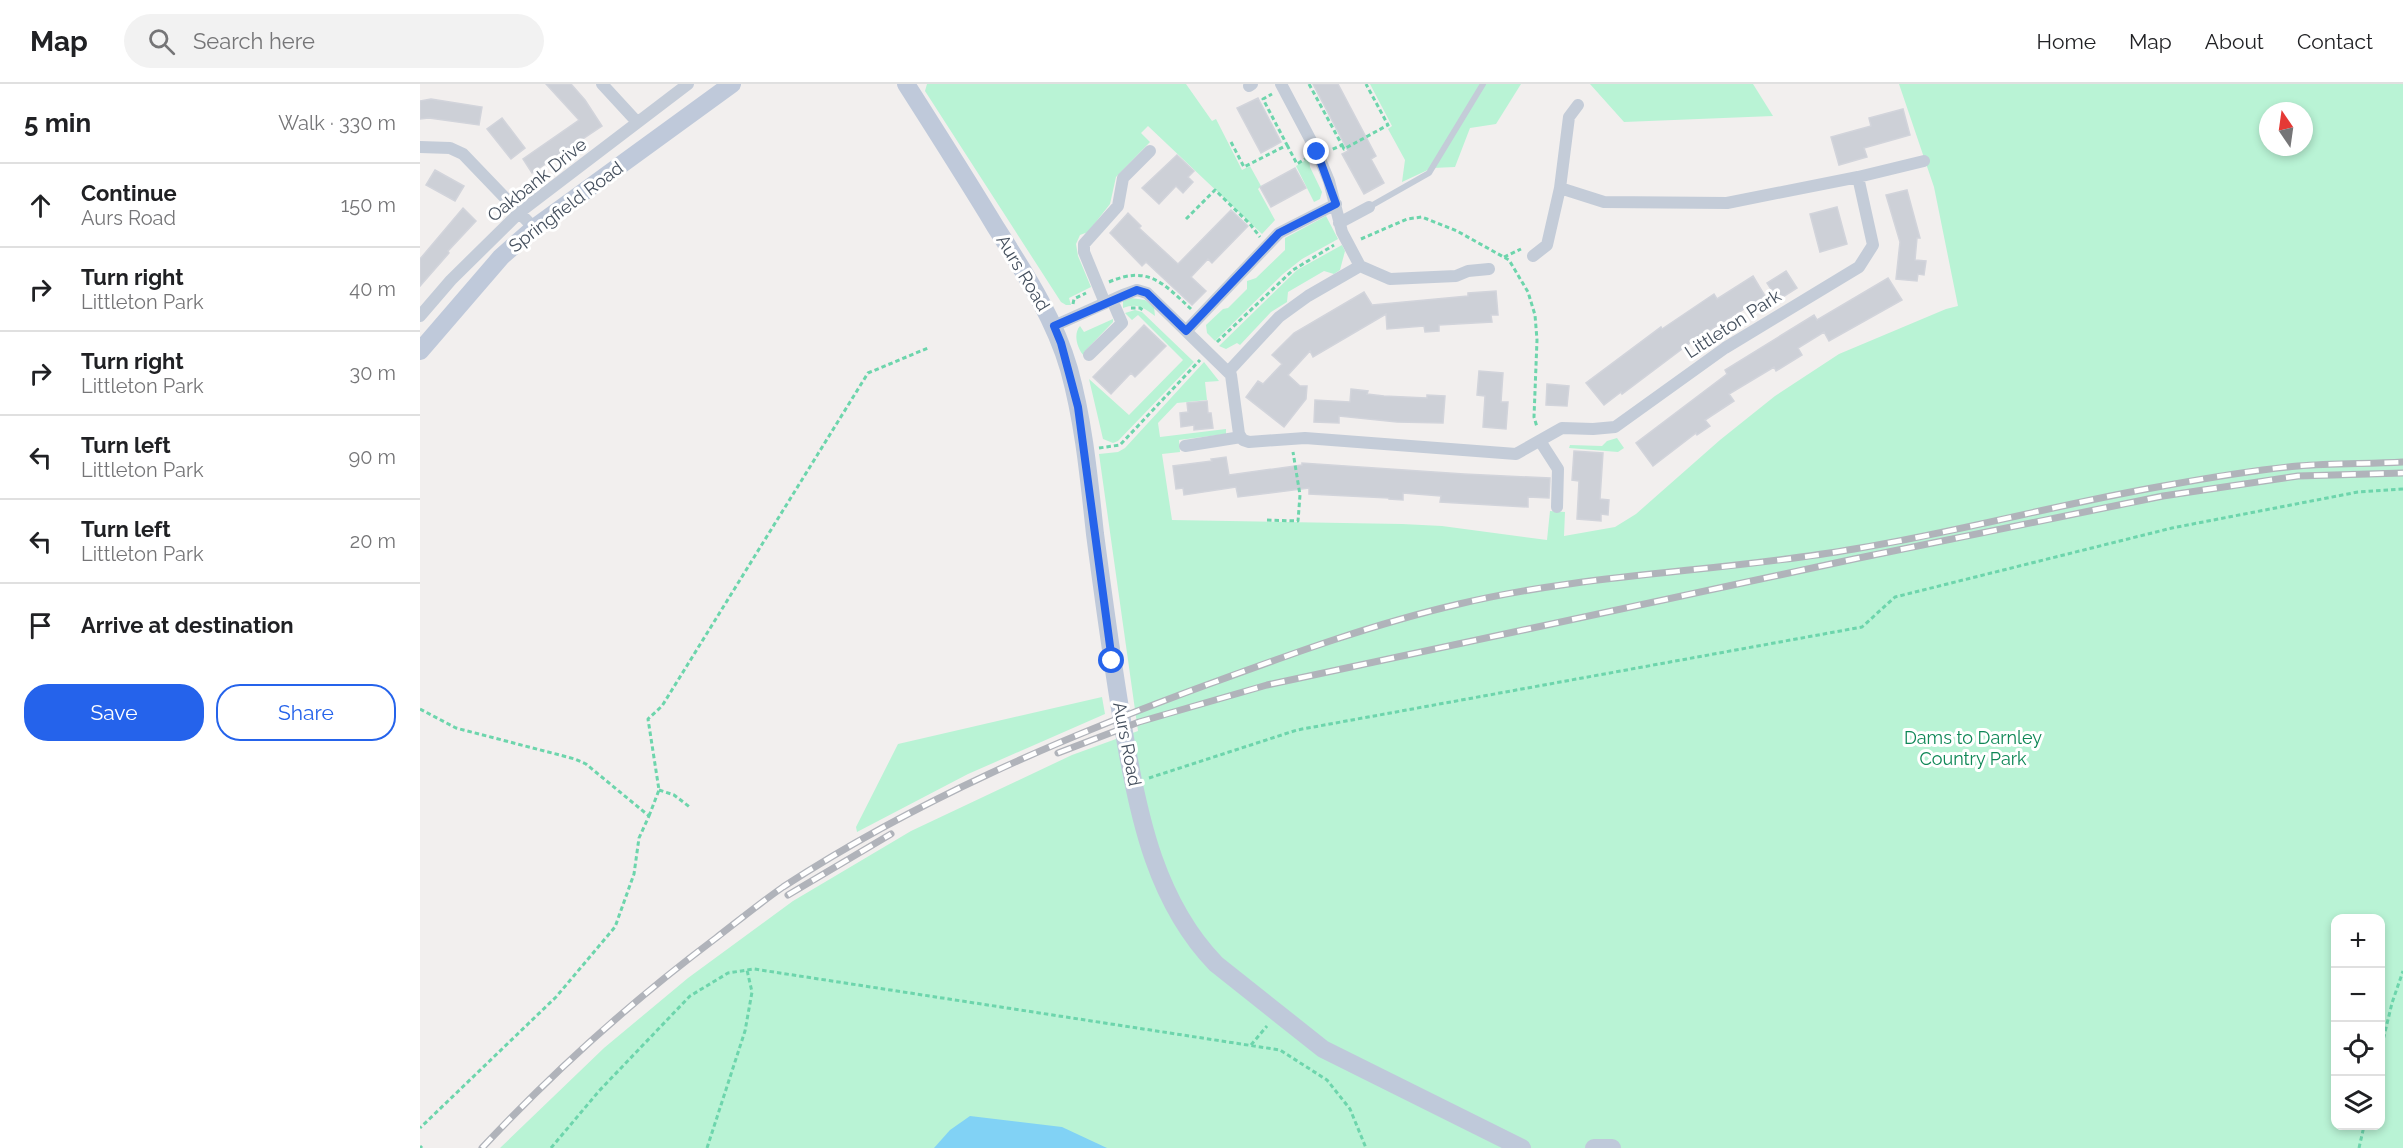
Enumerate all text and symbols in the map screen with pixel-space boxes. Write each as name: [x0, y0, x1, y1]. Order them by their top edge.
search box: [124, 14, 544, 68]
text: Map: [30, 25, 88, 58]
icon: search: [145, 25, 178, 58]
text: Search here: [193, 28, 315, 54]
text: Home: [2037, 29, 2096, 54]
text: Map: [2129, 29, 2172, 54]
text: About: [2205, 29, 2264, 54]
text: Contact: [2297, 29, 2373, 54]
north arrow: [2259, 102, 2313, 156]
text: 5 min: [24, 108, 91, 138]
text: Walk · 330 m: [278, 111, 396, 135]
street label: Oakbank Drive: [483, 133, 591, 226]
route end: [1303, 138, 1329, 164]
street label: Springfield Road: [505, 157, 627, 256]
text: Continue: [81, 180, 177, 206]
icon: ahead: [24, 189, 57, 222]
text: 150 m: [341, 193, 396, 217]
text: Aurs Road: [81, 206, 176, 230]
street label: Aurs Road: [992, 231, 1054, 315]
text: Turn right: [81, 264, 184, 290]
icon: right: [24, 273, 57, 306]
text: 40 m: [349, 277, 396, 301]
street label: Littleton Park: [1681, 284, 1785, 362]
text: Littleton Park: [81, 290, 204, 314]
text: Turn right: [81, 348, 184, 374]
icon: right: [24, 357, 57, 390]
text: 30 m: [350, 361, 396, 385]
text: Littleton Park: [81, 374, 204, 398]
text: Turn left: [81, 432, 171, 458]
icon: left: [24, 441, 57, 474]
text: 90 m: [349, 445, 396, 469]
text: Littleton Park: [81, 458, 204, 482]
text: Turn left: [81, 516, 171, 542]
icon: left: [24, 525, 57, 558]
text: 20 m: [350, 529, 396, 553]
text: Littleton Park: [81, 542, 204, 566]
icon: arrive: [24, 609, 57, 642]
text: Arrive at destination: [81, 612, 294, 638]
route start: [1098, 647, 1124, 673]
button: Save: [24, 684, 204, 741]
button: Share: [216, 684, 396, 741]
street label: Aurs Road: [1109, 700, 1146, 788]
park label: Dams to Darnley Country Park: [1904, 727, 2042, 769]
map controls: [2331, 914, 2385, 1130]
button: +: [2331, 914, 2385, 968]
button: −: [2331, 968, 2385, 1022]
button: locate: [2331, 1022, 2385, 1076]
button: layers: [2331, 1076, 2385, 1130]

